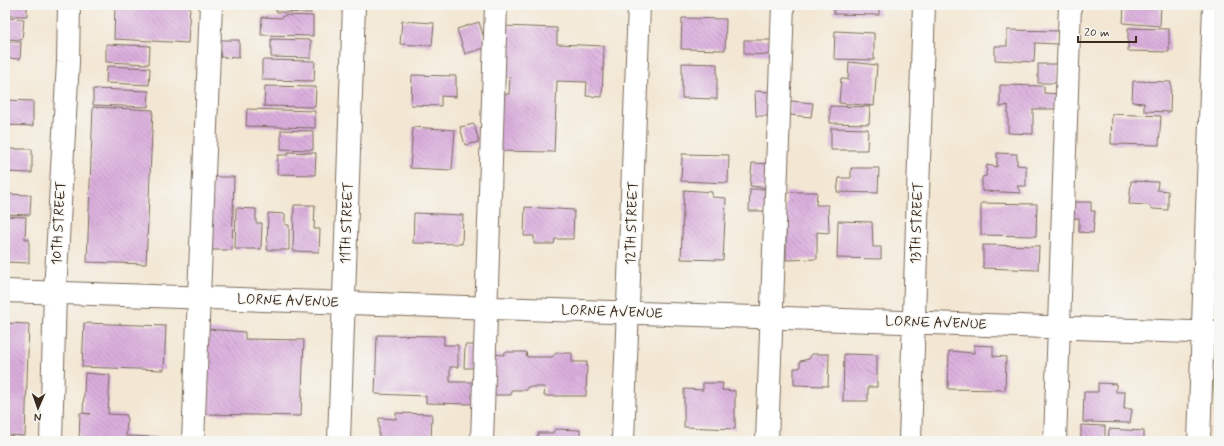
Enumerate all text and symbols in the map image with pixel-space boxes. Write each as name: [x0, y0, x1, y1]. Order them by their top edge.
scale bar: [1078, 18, 1136, 44]
text: 20 m: [1084, 25, 1110, 41]
street label: 10TH STREET: [48, 180, 70, 266]
street label: 12TH STREET: [622, 181, 642, 265]
street label: 11TH STREET: [337, 182, 357, 264]
street label: 13TH STREET: [907, 182, 927, 264]
street label: LORNE AVENUE: [237, 290, 339, 312]
street label: LORNE AVENUE: [561, 301, 663, 323]
street label: LORNE AVENUE: [885, 312, 987, 334]
north arrow: [18, 388, 58, 428]
text: N: [34, 410, 42, 424]

